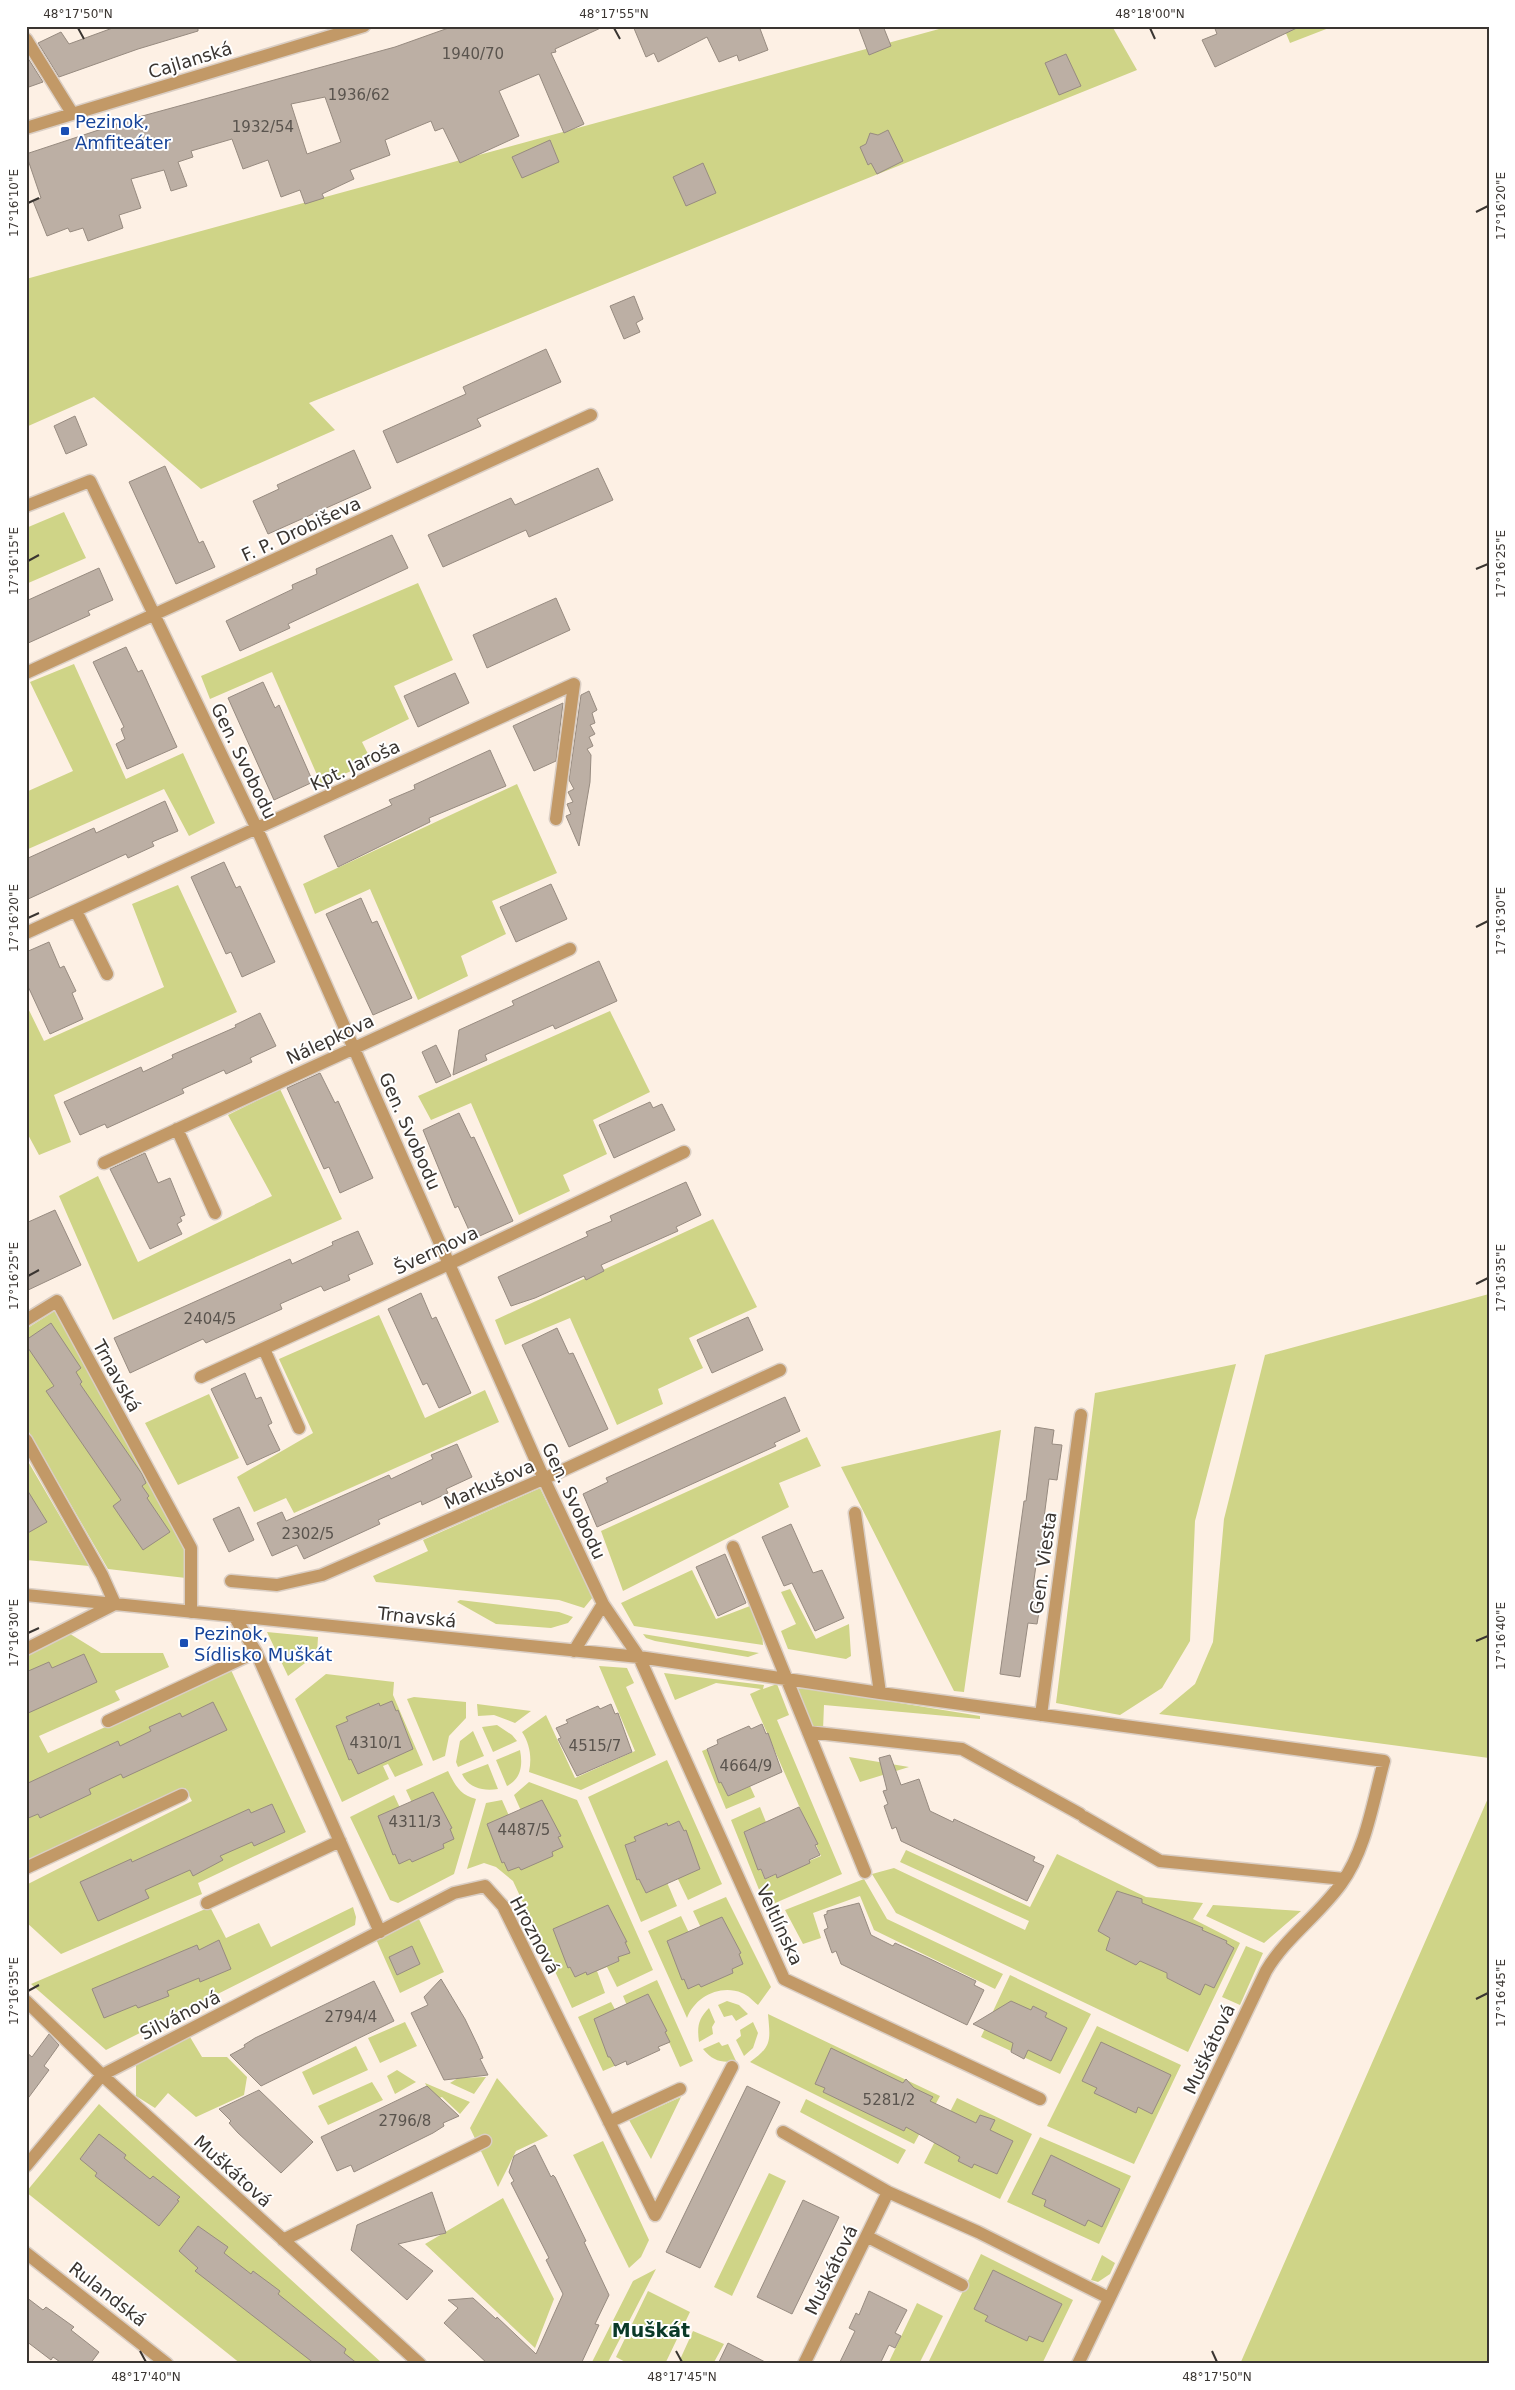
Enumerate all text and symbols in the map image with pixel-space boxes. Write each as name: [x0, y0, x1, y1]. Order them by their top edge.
text: 48°17'50"N: [43, 7, 113, 21]
text: 48°17'55"N: [579, 7, 649, 21]
text: 48°18'00"N: [1115, 7, 1185, 21]
street label: Cajlanská: [146, 37, 234, 83]
house number: 1940/70: [442, 45, 504, 63]
house number: 1936/62: [328, 86, 390, 104]
place label: Pezinok, Amfiteáter: [75, 111, 171, 153]
house number: 1932/54: [232, 118, 294, 136]
marker: Pezinok, Amfiteáter: [59, 125, 71, 137]
text: 17°16'10"E: [7, 169, 21, 237]
text: 17°16'20"E: [1494, 172, 1508, 240]
street label: F. P. Drobiševa: [238, 492, 364, 566]
text: 17°16'15"E: [7, 527, 21, 595]
text: 17°16'25"E: [1494, 530, 1508, 598]
street label: Gen. Svobodu: [207, 700, 281, 822]
street label: Kpt. Jaroša: [307, 735, 403, 795]
text: 17°16'20"E: [7, 884, 21, 952]
text: 17°16'30"E: [1494, 887, 1508, 955]
street label: Nálepkova: [283, 1010, 377, 1068]
street label: Gen. Svobodu: [375, 1069, 445, 1193]
street label: Švermova: [391, 1221, 481, 1279]
text: 17°16'25"E: [7, 1242, 21, 1310]
text: 17°16'35"E: [1494, 1244, 1508, 1312]
house number: 2404/5: [184, 1310, 236, 1328]
street label: Trnavská: [88, 1335, 145, 1416]
street label: Gen. Svobodu: [538, 1439, 610, 1563]
street label: Markušova: [440, 1455, 538, 1513]
street label: Gen. Viesta: [1025, 1510, 1061, 1616]
house number: 2302/5: [282, 1525, 334, 1543]
text: 17°16'30"E: [7, 1599, 21, 1667]
street label: Trnavská: [376, 1602, 457, 1632]
text: 17°16'40"E: [1494, 1602, 1508, 1670]
place label: Pezinok, Sídlisko Muškát: [194, 1623, 332, 1665]
marker: Pezinok, Sídlisko Muškát: [178, 1637, 190, 1649]
house number: 4310/1: [350, 1734, 402, 1752]
house number: 4515/7: [569, 1737, 621, 1755]
house number: 4664/9: [720, 1757, 772, 1775]
house number: 4311/3: [389, 1813, 441, 1831]
house number: 4487/5: [498, 1821, 550, 1839]
street label: Veltlínska: [752, 1882, 808, 1968]
street label: Hroznová: [506, 1892, 564, 1978]
text: 17°16'35"E: [7, 1957, 21, 2025]
text: 17°16'45"E: [1494, 1959, 1508, 2027]
street label: Silvánová: [136, 1986, 224, 2044]
street label: Muškátová: [1179, 2001, 1239, 2097]
house number: 2794/4: [325, 2008, 377, 2026]
house number: 5281/2: [863, 2091, 915, 2109]
house number: 2796/8: [379, 2112, 431, 2130]
street label: Muškátová: [190, 2131, 276, 2211]
street label: Muškátová: [800, 2222, 862, 2318]
street label: Rulandská: [65, 2257, 151, 2331]
district label: Muškát: [612, 2319, 690, 2341]
text: 48°17'40"N: [111, 2370, 181, 2384]
text: 48°17'45"N: [647, 2370, 717, 2384]
text: 48°17'50"N: [1182, 2370, 1252, 2384]

